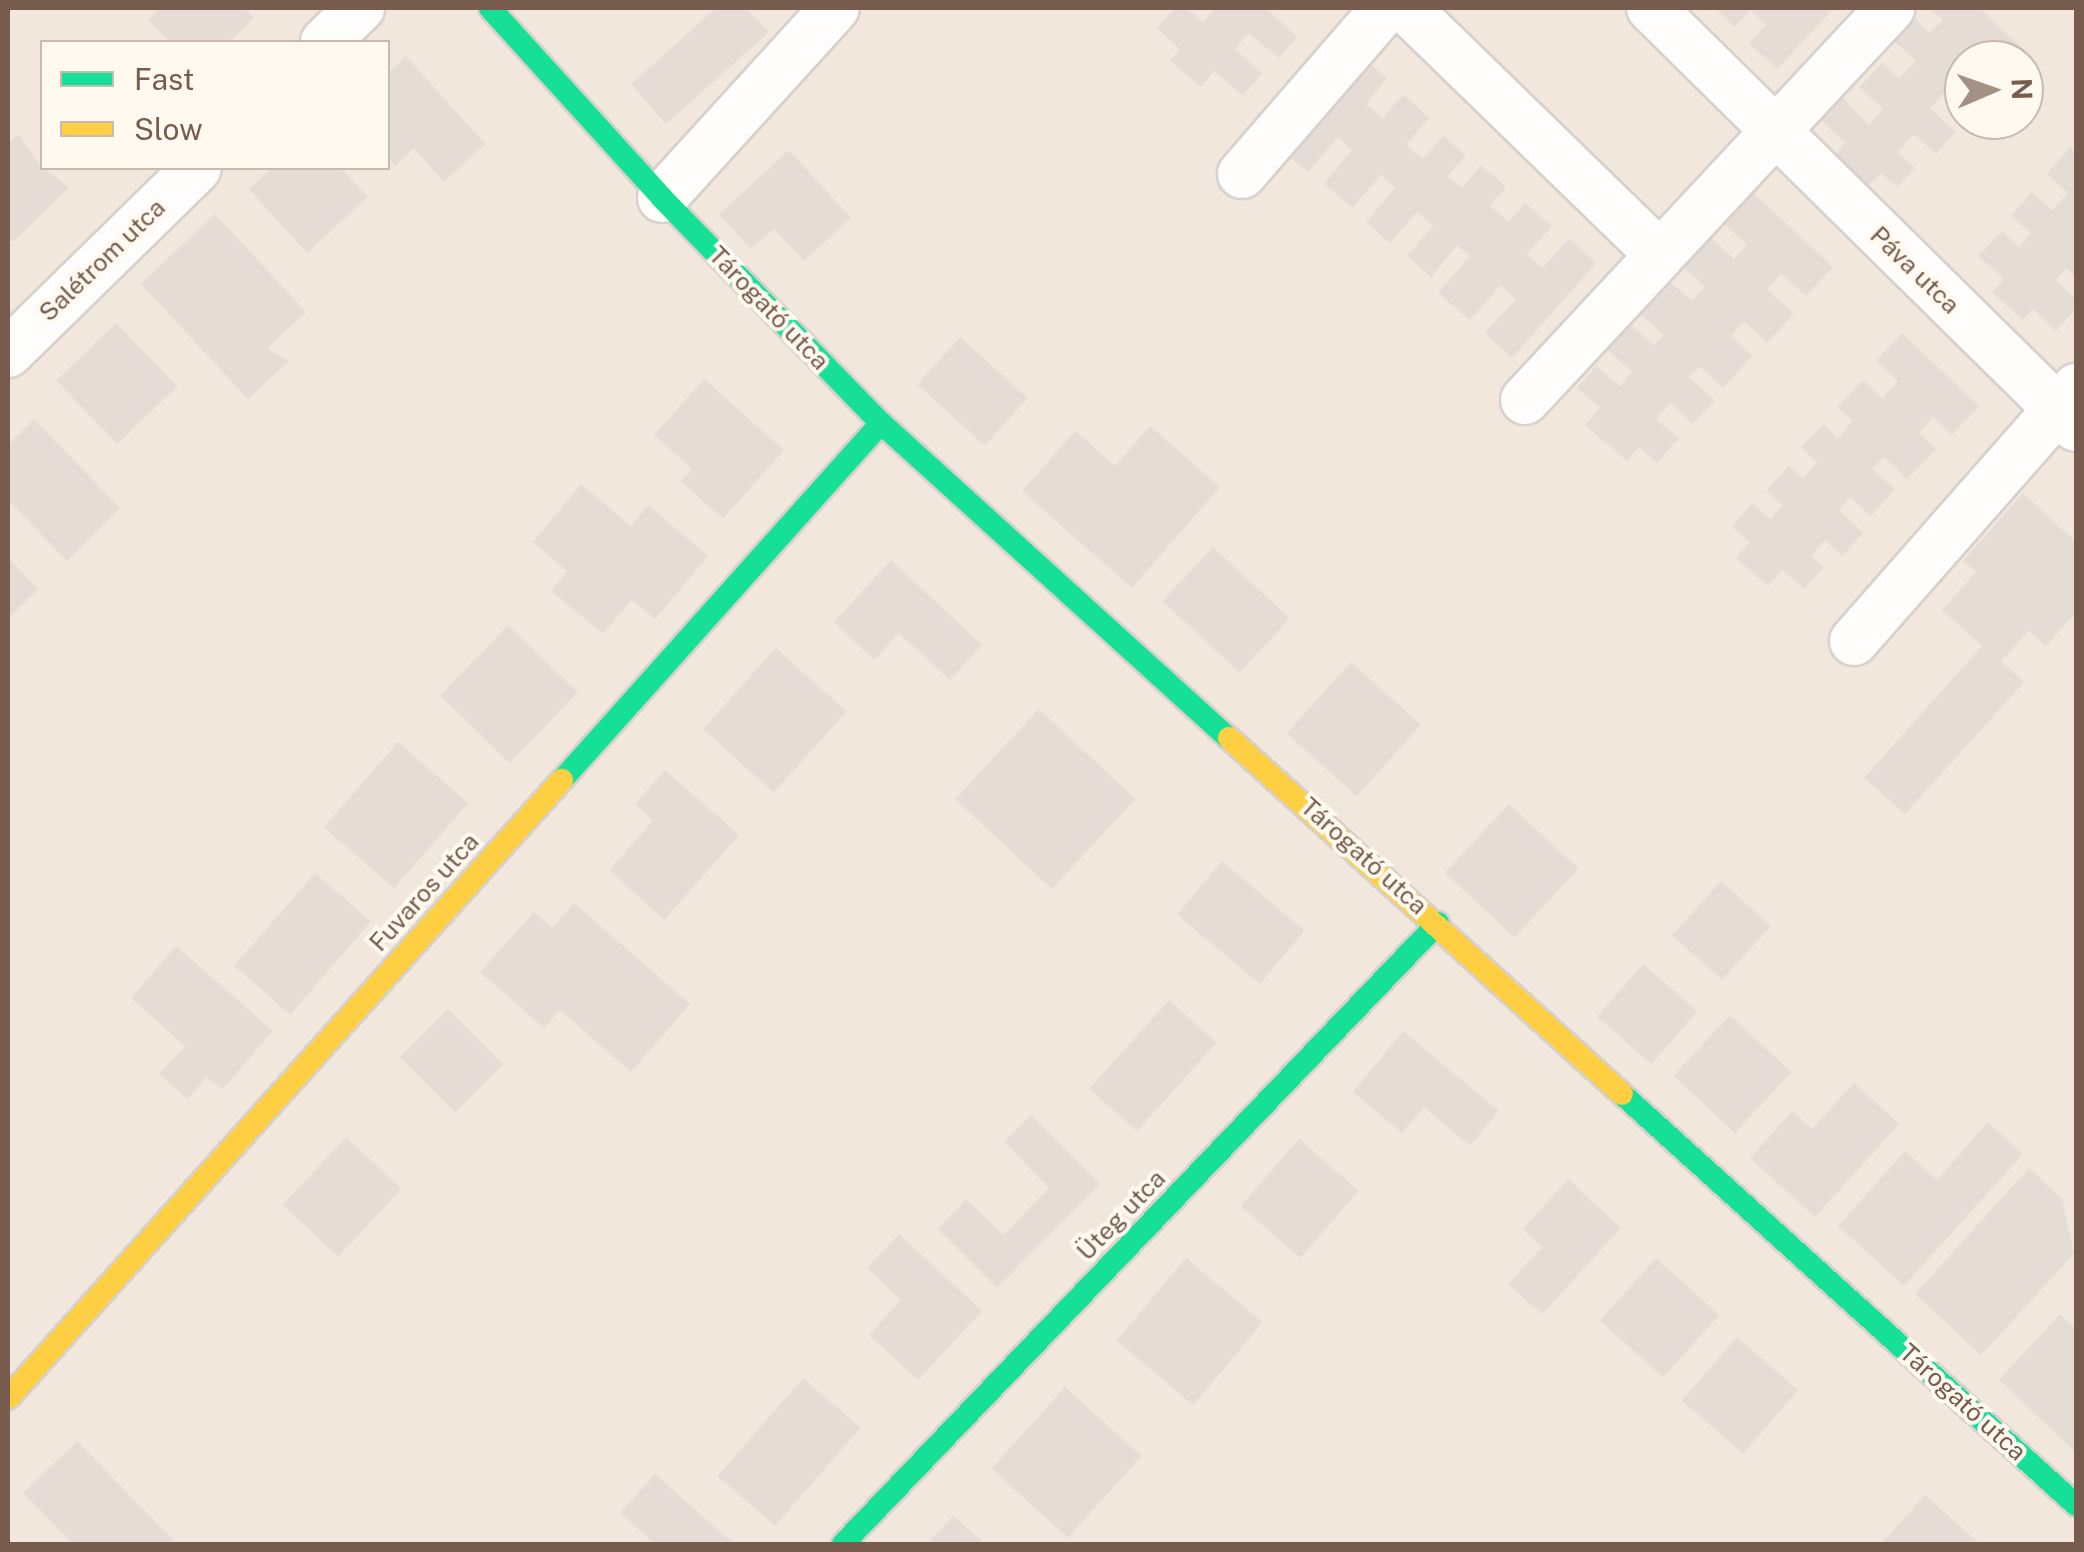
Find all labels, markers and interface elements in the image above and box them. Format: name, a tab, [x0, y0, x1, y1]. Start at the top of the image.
legend	[40, 40, 390, 170]
north arrow	[1944, 40, 2044, 140]
text: Fast	[134, 61, 194, 97]
text: N	[2006, 77, 2039, 101]
text: Slow	[134, 111, 203, 147]
street label: Salétrom utca	[33, 192, 171, 328]
street label: Páva utca	[1864, 220, 1966, 320]
street label: Tárogató utca	[703, 240, 835, 376]
street label: Tárogató utca	[1295, 791, 1433, 921]
street label: Fuvaros utca	[363, 827, 485, 957]
street label: Üteg utca	[1071, 1164, 1171, 1266]
street label: Tárogató utca	[1894, 1337, 2032, 1467]

